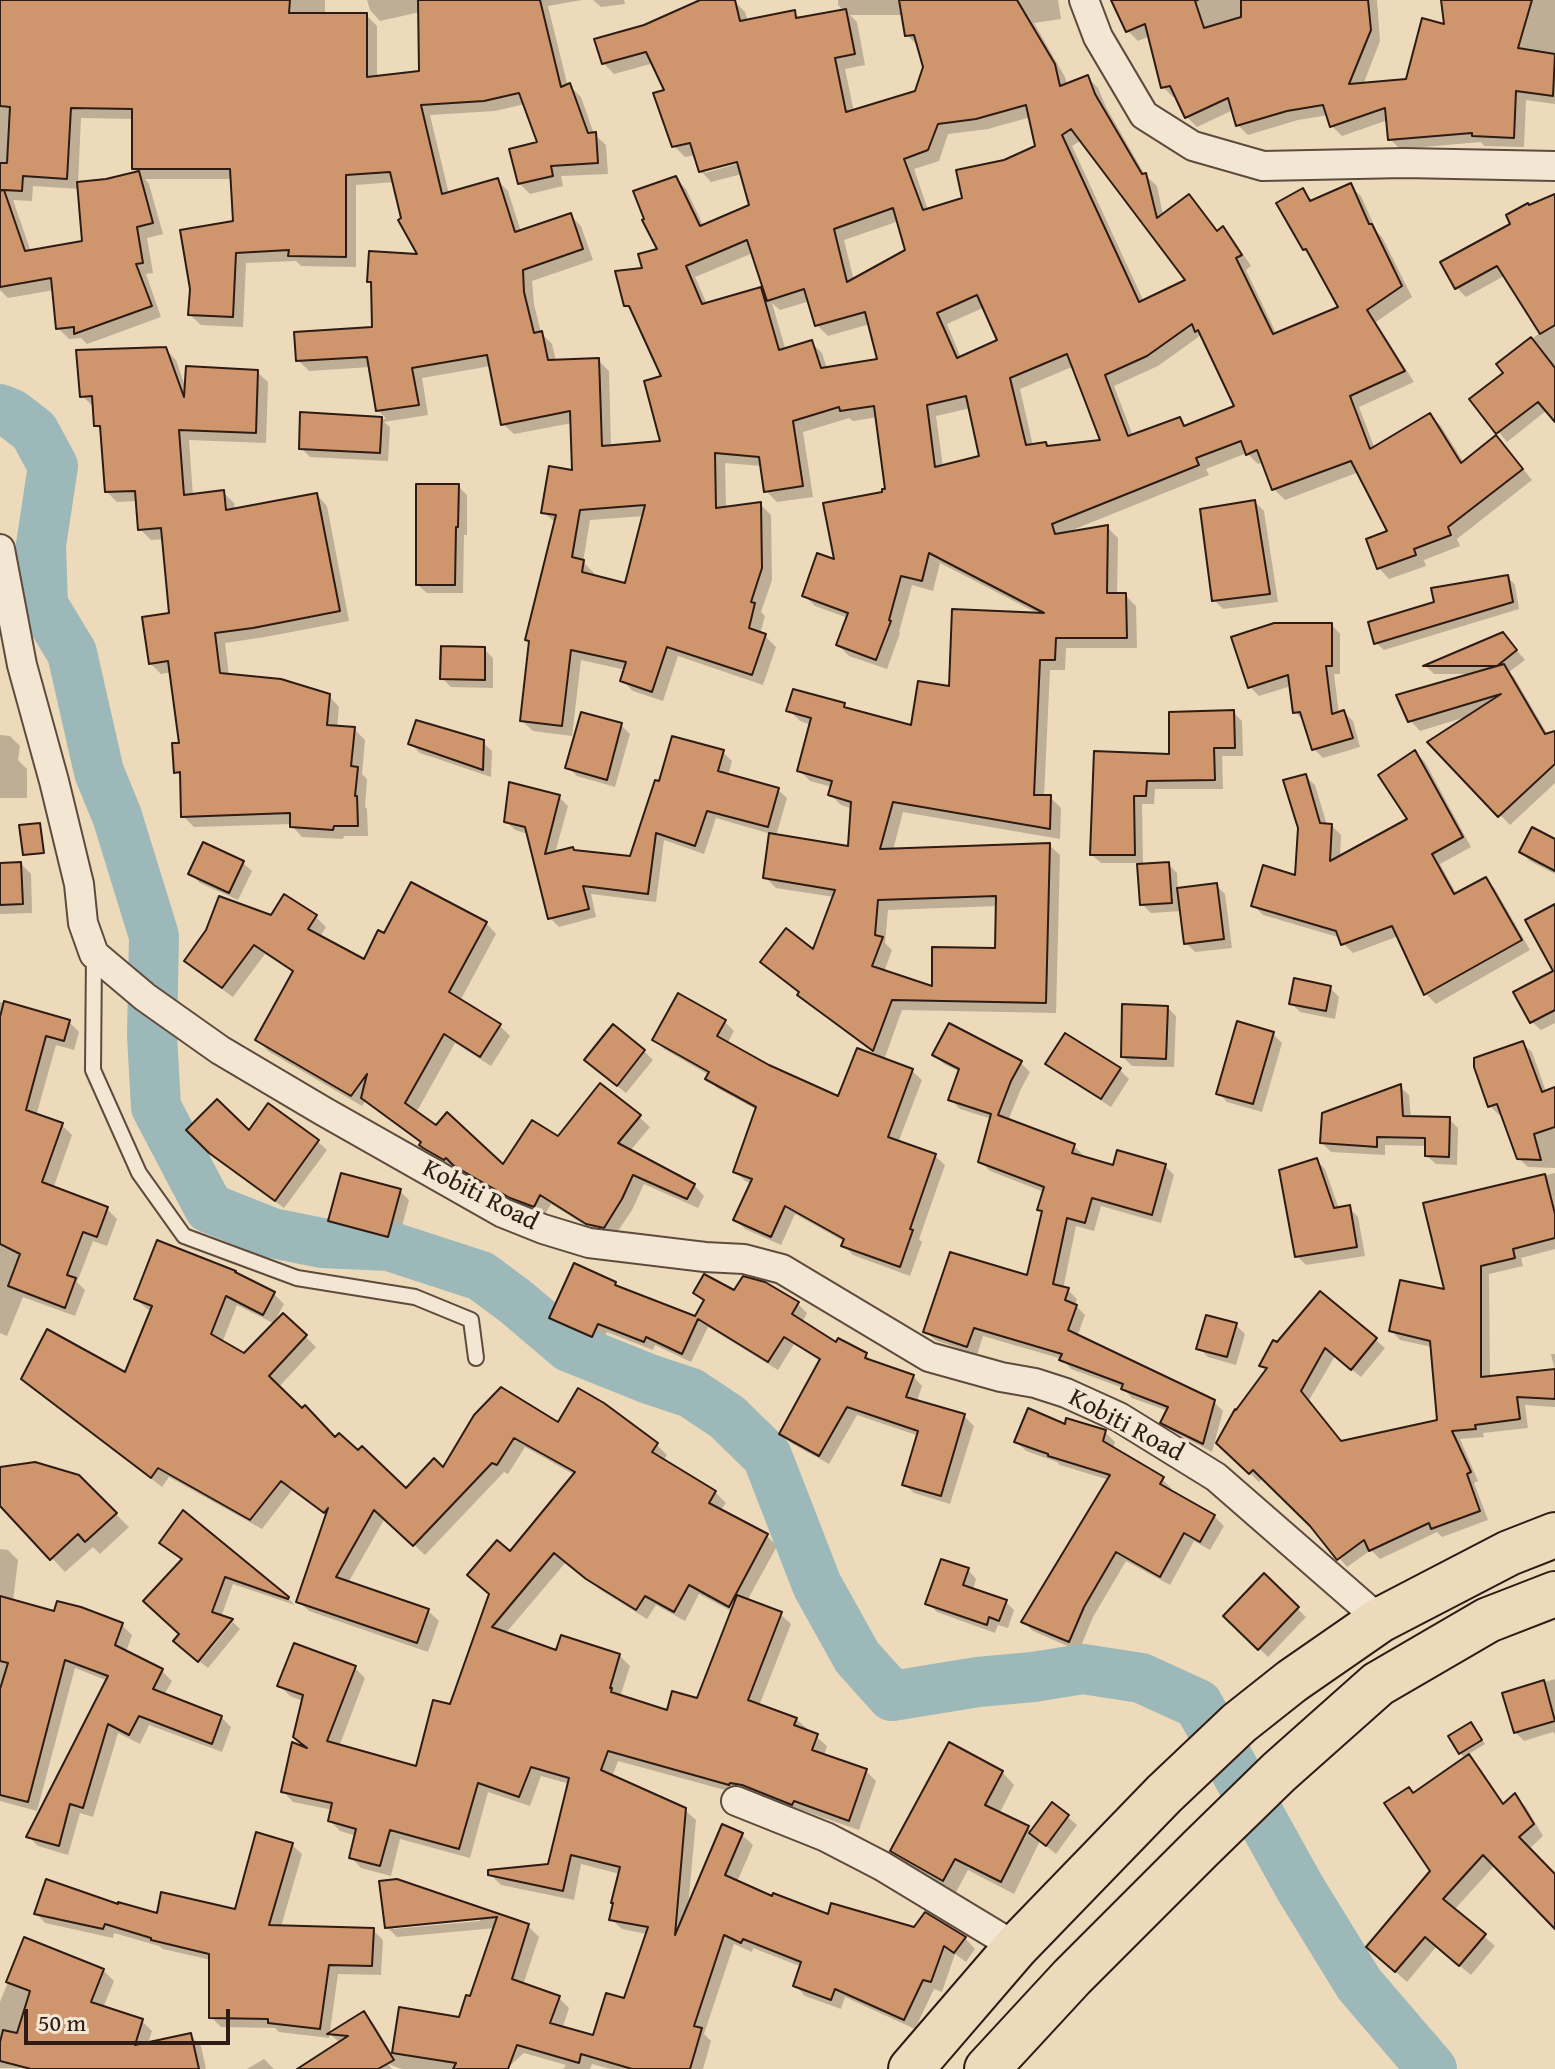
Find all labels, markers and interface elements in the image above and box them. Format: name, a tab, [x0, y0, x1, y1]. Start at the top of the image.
street label: Kobiti Road	[417, 1153, 543, 1239]
street label: Kobiti Road	[1063, 1383, 1189, 1469]
scale bar	[28, 1993, 234, 2043]
text: 50 m	[38, 2005, 86, 2040]

